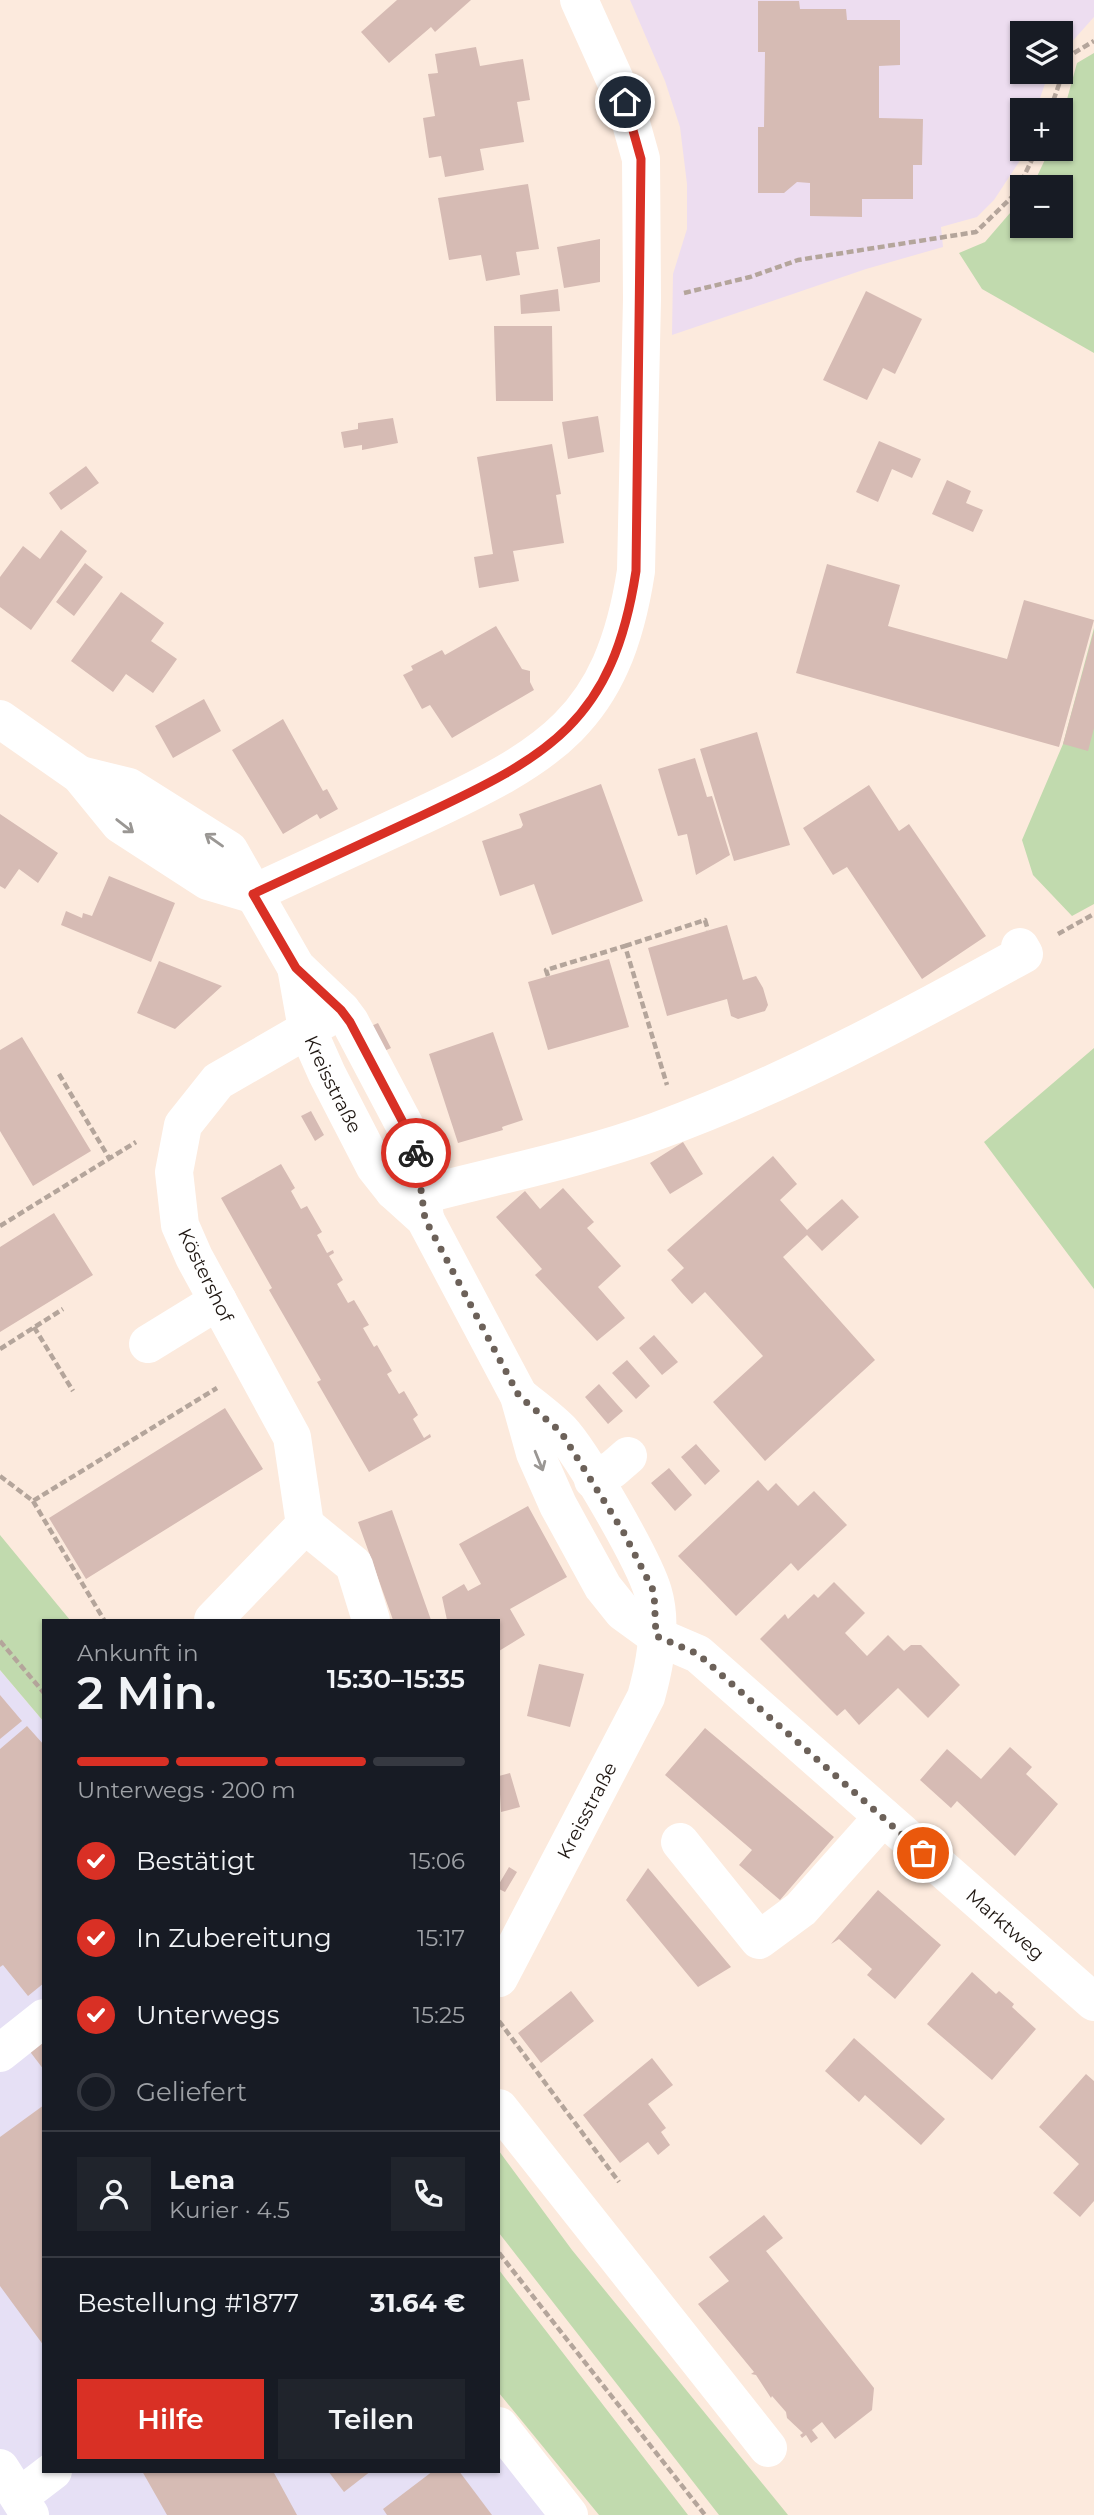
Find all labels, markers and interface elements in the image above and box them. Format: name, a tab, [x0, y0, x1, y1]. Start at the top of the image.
map controls	[1010, 21, 1073, 238]
button: layers	[1010, 21, 1073, 84]
pin	[595, 72, 655, 132]
icon: home	[606, 83, 644, 121]
button: +	[1010, 98, 1073, 161]
button: −	[1010, 175, 1073, 238]
one-way arrow	[115, 819, 133, 834]
one-way arrow	[205, 833, 224, 847]
street label: Kreisstraße	[299, 1032, 366, 1137]
courier	[381, 1118, 451, 1188]
icon: bike	[397, 1134, 435, 1172]
street label: Köstershof	[173, 1225, 239, 1327]
one-way arrow	[534, 1450, 547, 1471]
text: Ankunft in	[77, 1639, 198, 1667]
text: 15:30–15:35	[327, 1663, 465, 1695]
text: 2 Min.	[77, 1664, 216, 1721]
street label: Kreisstraße	[552, 1759, 622, 1863]
text: Unterwegs · 200 m	[77, 1776, 296, 1804]
pin	[893, 1823, 953, 1883]
icon: bag	[904, 1834, 942, 1872]
icon: check	[77, 1842, 115, 1880]
text: Bestätigt	[136, 1845, 255, 1877]
text: 15:06	[410, 1847, 465, 1875]
street label: Marktweg	[961, 1884, 1049, 1965]
icon: check	[77, 1919, 115, 1957]
text: In Zubereitung	[136, 1922, 332, 1954]
text: 15:17	[417, 1924, 465, 1952]
icon: check	[77, 1996, 115, 2034]
text: Unterwegs	[136, 1999, 279, 2031]
text: 15:25	[413, 2001, 465, 2029]
text: Geliefert	[136, 2076, 247, 2108]
button: person	[77, 2157, 151, 2231]
button: phone	[391, 2157, 465, 2231]
text: Lena	[169, 2164, 235, 2196]
text: Kurier · 4.5	[169, 2196, 290, 2224]
text: Bestellung #1877	[77, 2287, 299, 2319]
text: 31.64 €	[370, 2287, 465, 2319]
button: Hilfe	[77, 2379, 264, 2459]
button: Teilen	[278, 2379, 465, 2459]

